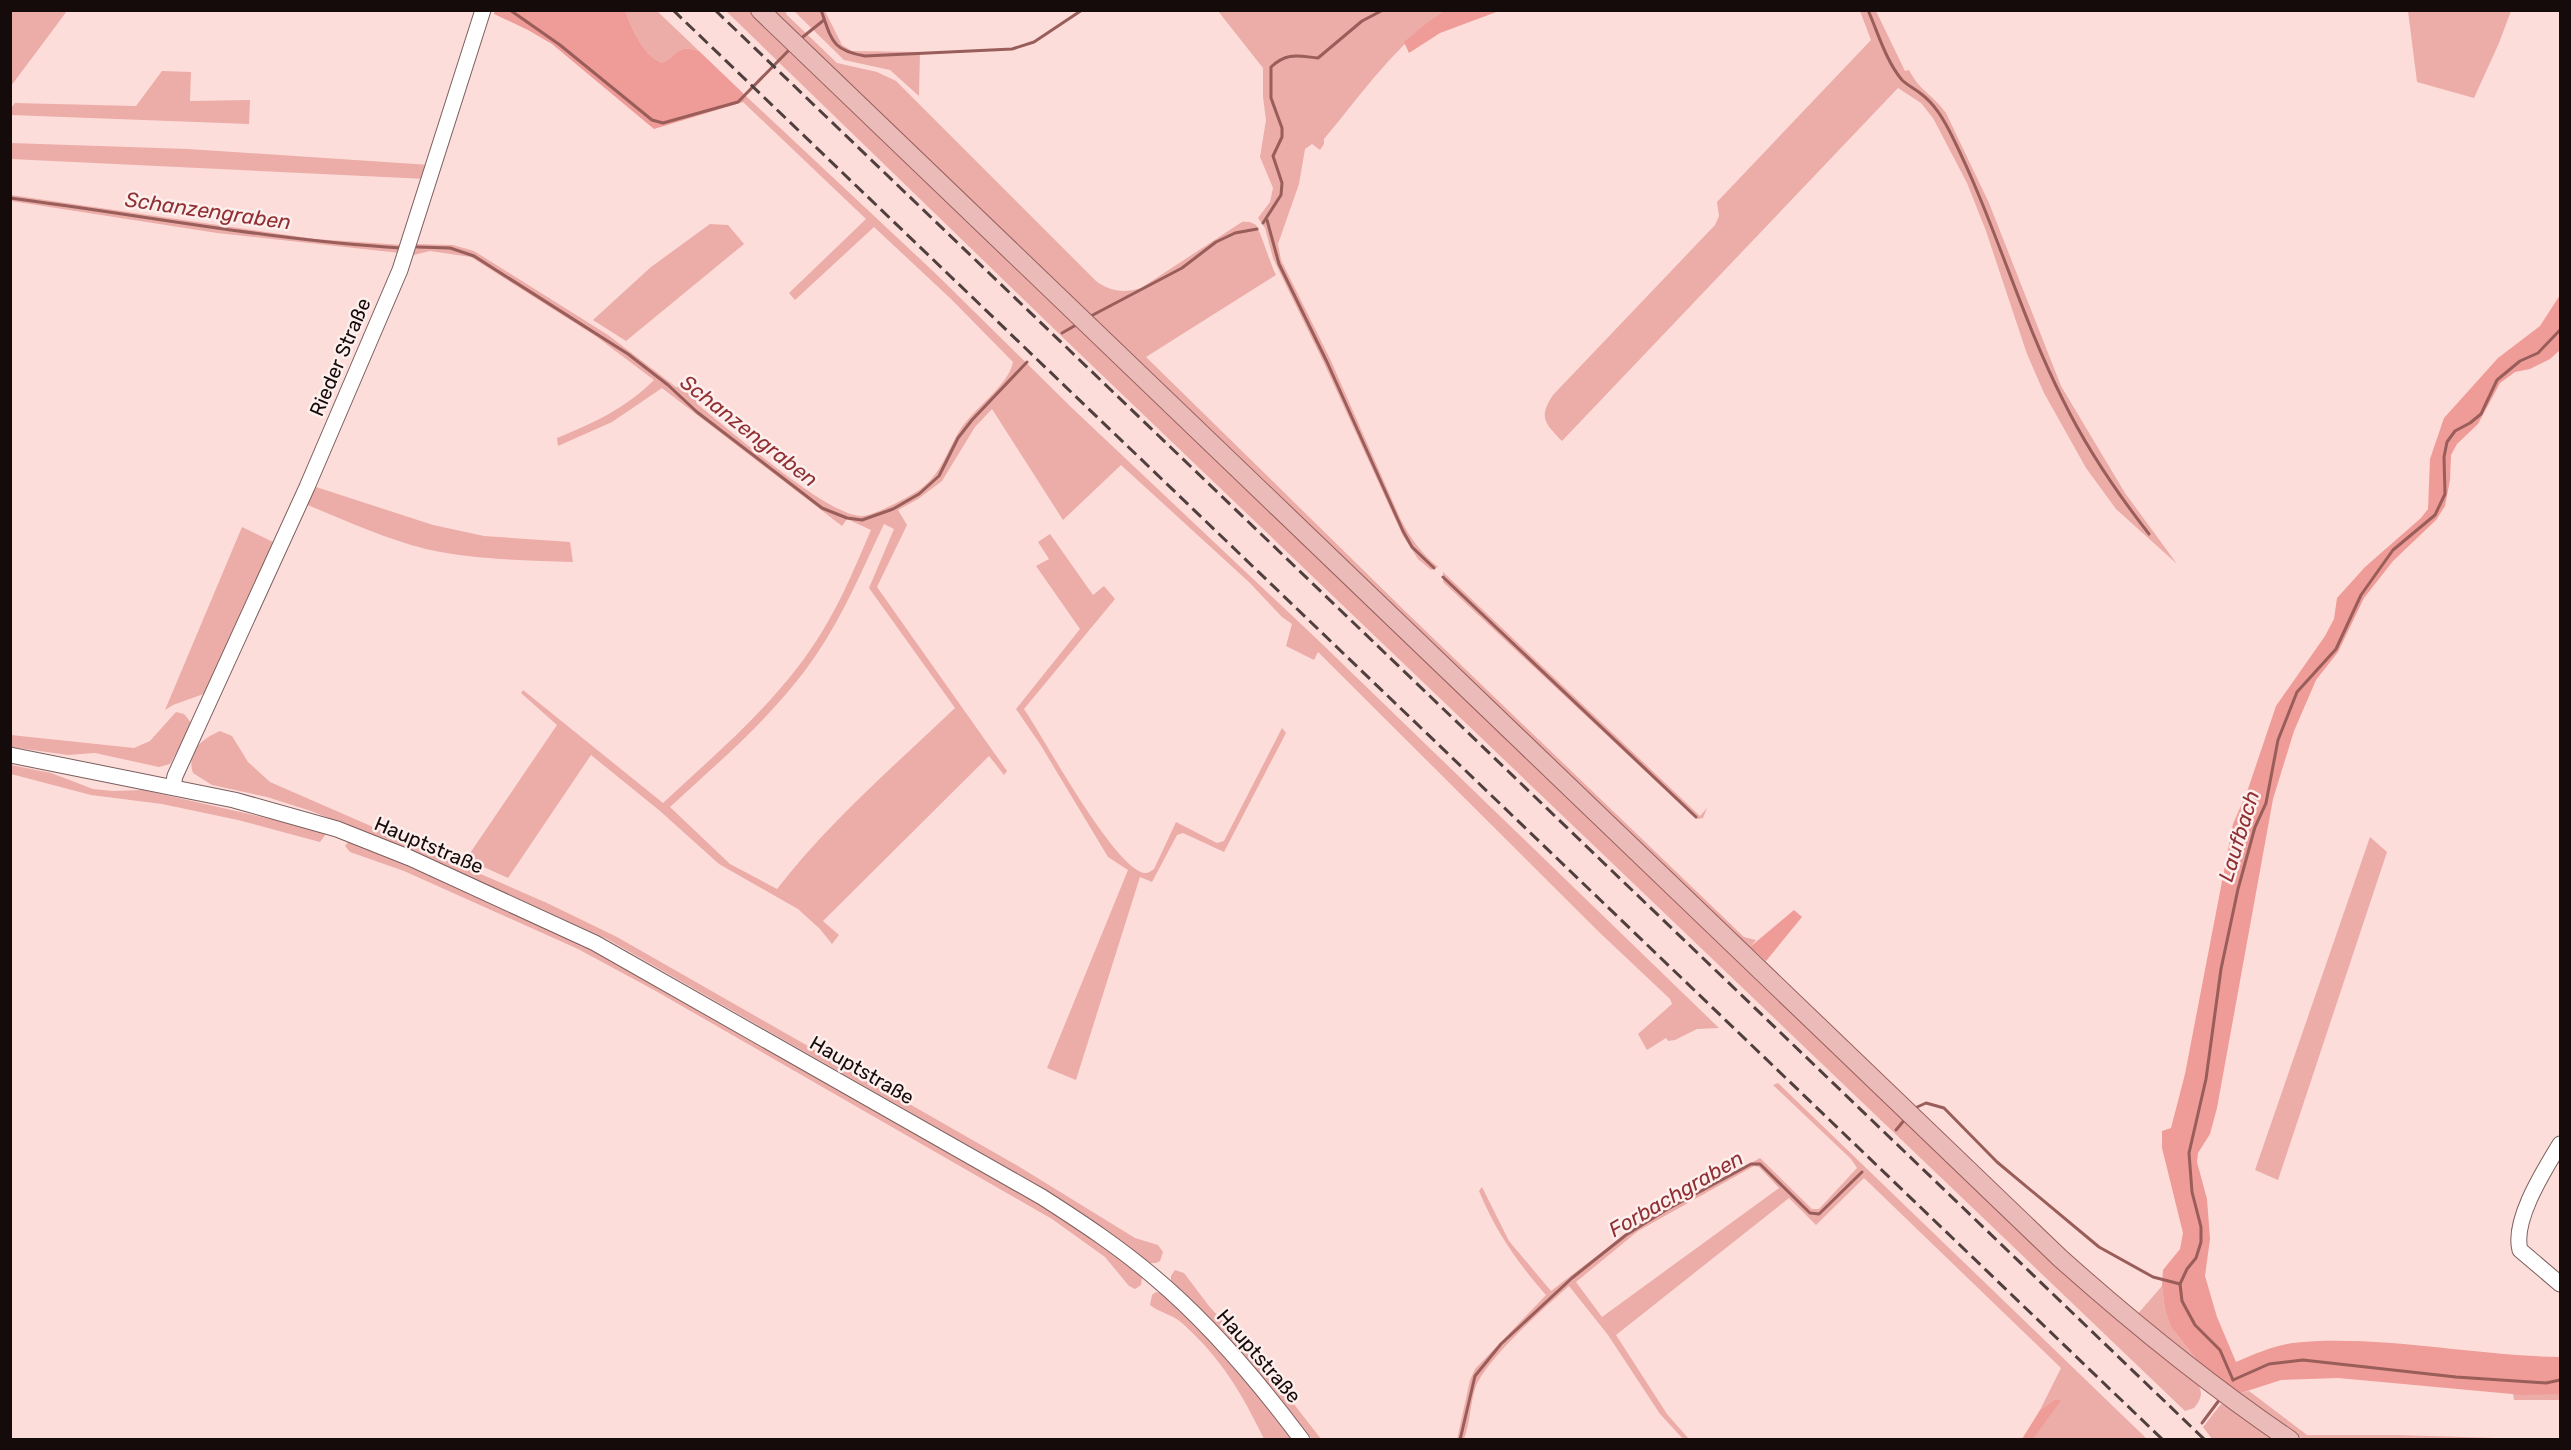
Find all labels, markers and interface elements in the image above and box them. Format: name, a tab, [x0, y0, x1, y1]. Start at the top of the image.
water label: Schanzengraben	[124, 186, 293, 235]
street label: Rieder Straße	[304, 294, 376, 420]
water label: Schanzengraben	[676, 369, 823, 492]
water label: Laufbach	[2213, 787, 2264, 884]
street label: Hauptstraße	[371, 811, 487, 879]
street label: Hauptstraße	[806, 1030, 918, 1110]
water label: Forbachgraben	[1604, 1145, 1747, 1242]
street label: Hauptstraße	[1212, 1304, 1306, 1408]

